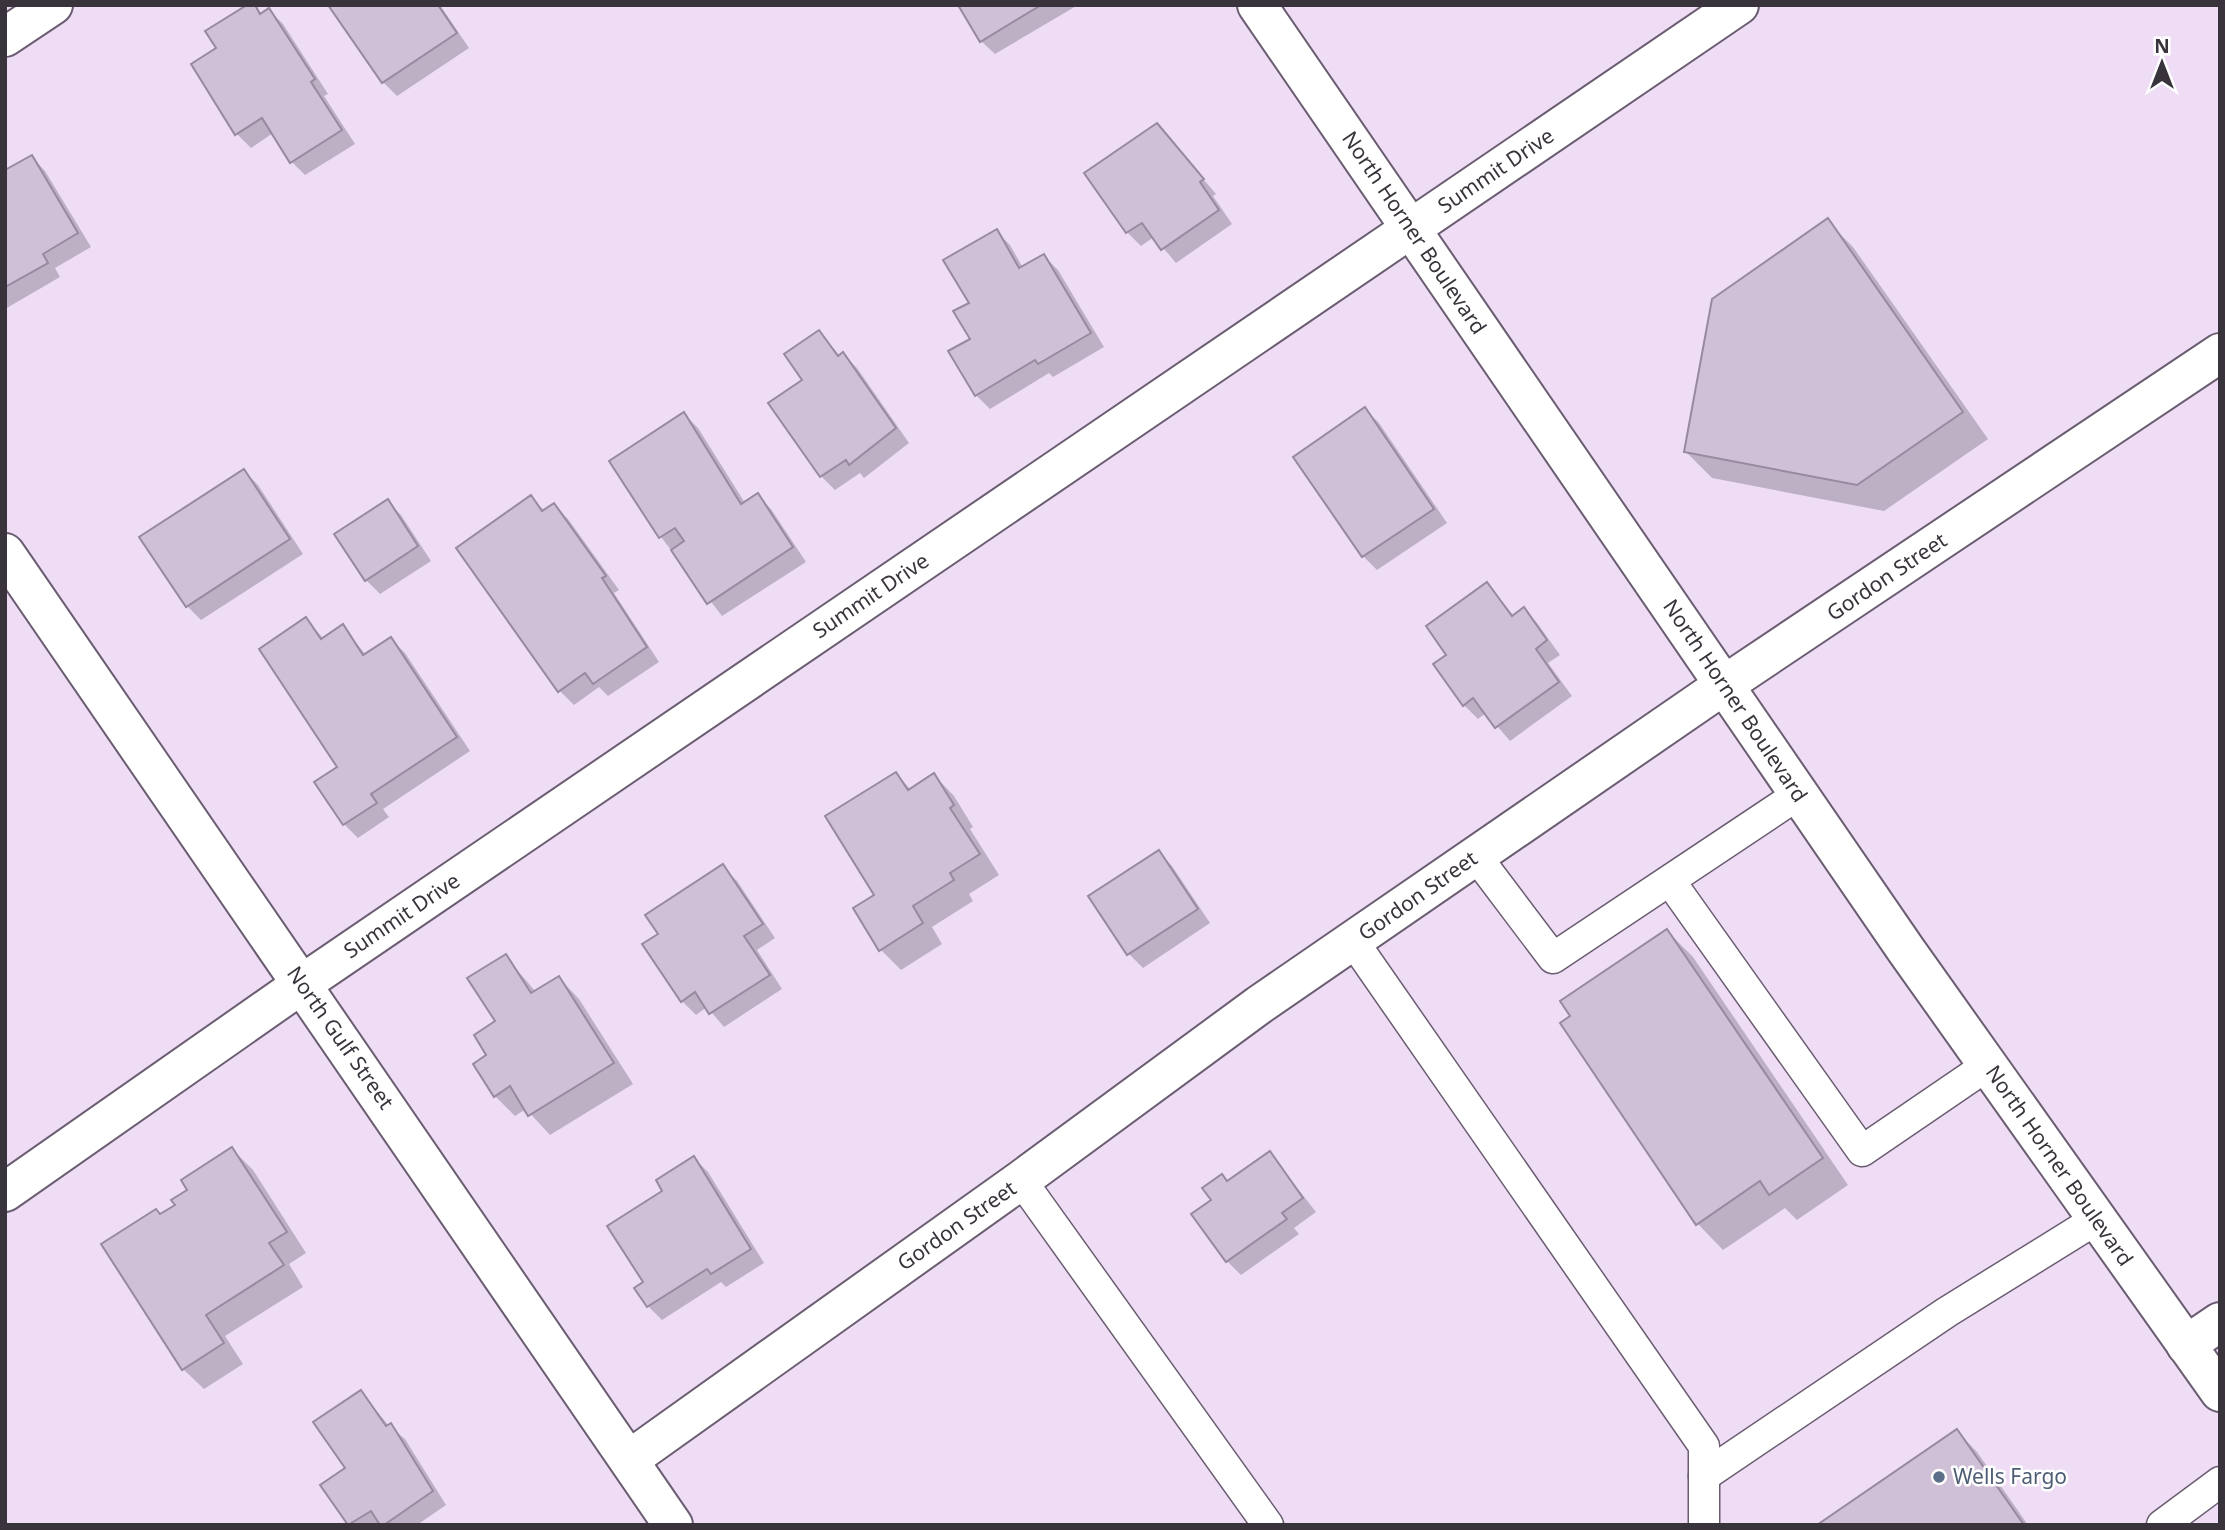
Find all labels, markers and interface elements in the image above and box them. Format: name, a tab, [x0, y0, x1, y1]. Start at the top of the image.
north arrow	[2127, 28, 2197, 98]
text: N	[2154, 33, 2170, 59]
street label: Summit Drive	[1432, 121, 1559, 219]
street label: North Horner Boulevard	[1336, 126, 1493, 339]
street label: Gordon Street	[1821, 525, 1952, 627]
street label: Summit Drive	[807, 546, 934, 644]
street label: North Horner Boulevard	[1657, 594, 1814, 807]
street label: Gordon Street	[1352, 844, 1483, 946]
street label: Summit Drive	[338, 866, 465, 964]
street label: North Gulf Street	[281, 960, 401, 1115]
street label: North Horner Boulevard	[1980, 1059, 2140, 1271]
street label: Gordon Street	[891, 1174, 1022, 1276]
place label: Wells Fargo	[1953, 1462, 2067, 1490]
marker: Wells Fargo	[1931, 1469, 1947, 1485]

